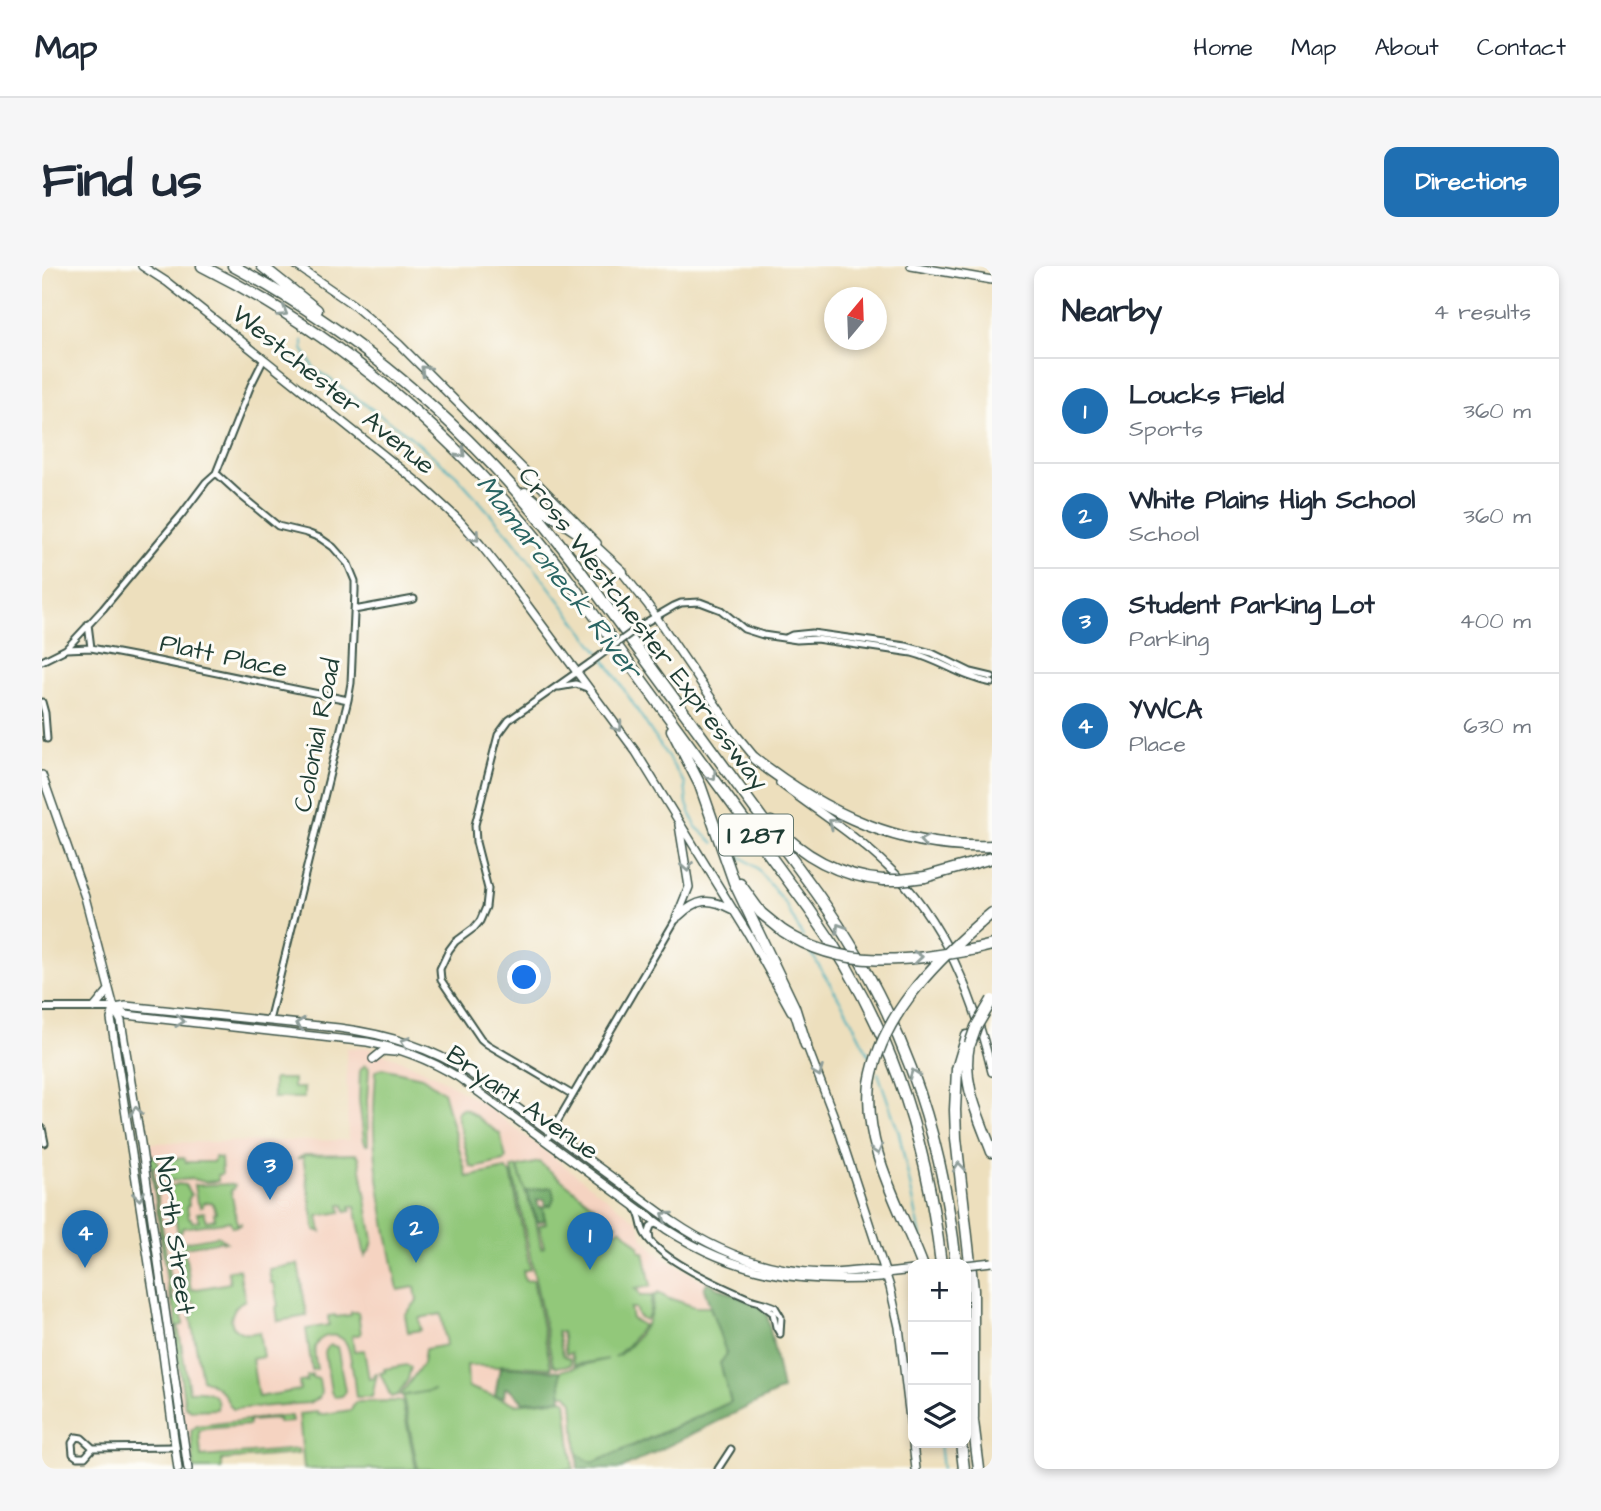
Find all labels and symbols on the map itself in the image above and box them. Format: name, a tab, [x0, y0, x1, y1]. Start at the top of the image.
north arrow	[824, 287, 887, 350]
street label: Westchester Avenue	[224, 296, 443, 483]
one-way arrow	[275, 303, 288, 316]
one-way arrow	[421, 365, 434, 378]
one-way arrow	[452, 445, 465, 458]
street label: Cross Westchester Expressway	[508, 459, 777, 799]
water label: Mamaroneck River	[467, 467, 652, 689]
one-way arrow	[466, 529, 479, 542]
street label: Platt Place	[157, 625, 291, 687]
street label: Colonial Road	[284, 655, 350, 815]
one-way arrow	[610, 719, 622, 732]
one-way arrow	[704, 768, 716, 780]
road number: I 287	[719, 814, 793, 856]
one-way arrow	[828, 818, 841, 831]
one-way arrow	[918, 834, 930, 849]
one-way arrow	[679, 862, 694, 873]
one-way arrow	[836, 923, 849, 936]
one-way arrow	[913, 950, 924, 965]
your location	[507, 960, 541, 994]
one-way arrow	[174, 1014, 186, 1029]
one-way arrow	[294, 1017, 305, 1032]
one-way arrow	[400, 1036, 412, 1050]
street label: Bryant Avenue	[438, 1037, 606, 1170]
one-way arrow	[809, 1065, 823, 1077]
one-way arrow	[908, 1068, 922, 1080]
one-way arrow	[129, 1105, 144, 1116]
pin: 3	[247, 1142, 293, 1200]
one-way arrow	[869, 1144, 883, 1156]
street label: North Street	[146, 1154, 204, 1317]
one-way arrow	[952, 1161, 967, 1173]
one-way arrow	[131, 1190, 146, 1202]
pin: 2	[393, 1205, 439, 1263]
pin: 4	[62, 1210, 108, 1268]
pin: 1	[567, 1212, 613, 1270]
one-way arrow	[661, 1212, 674, 1225]

